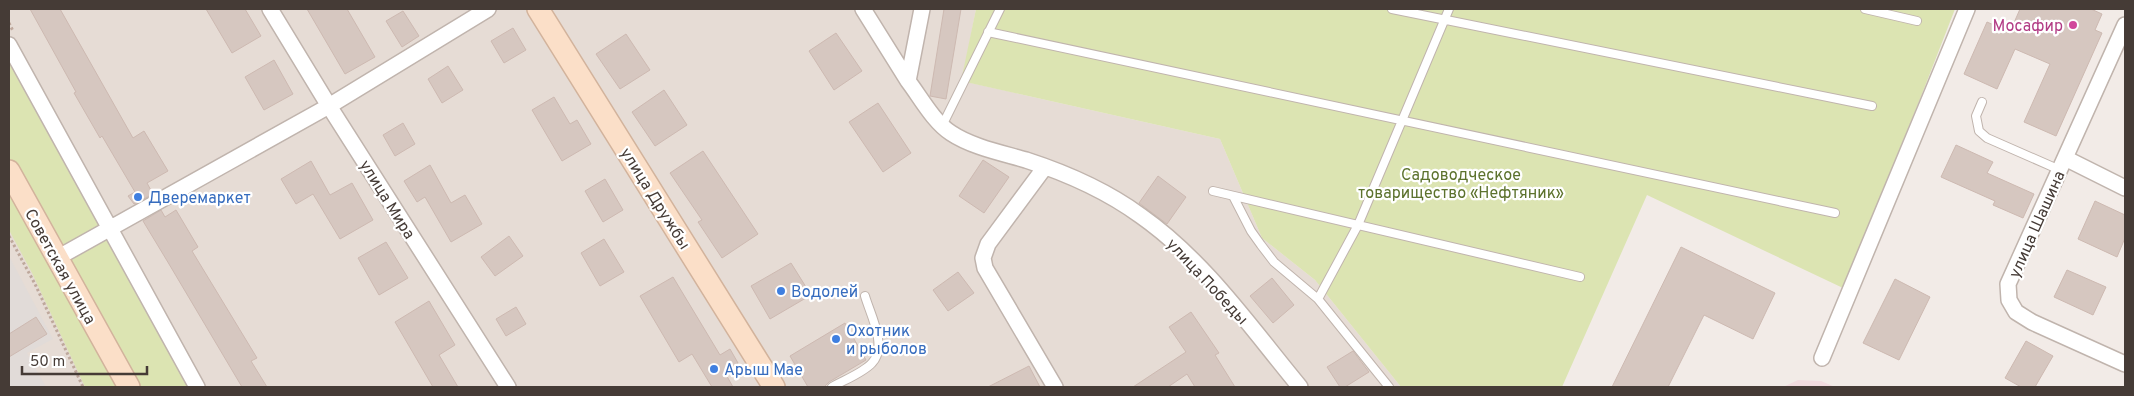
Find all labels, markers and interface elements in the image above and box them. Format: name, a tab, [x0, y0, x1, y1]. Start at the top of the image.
place label: Мосафир	[1993, 17, 2063, 37]
marker: Мосафир	[2067, 19, 2079, 31]
street label: улица Дружбы	[615, 144, 694, 254]
street label: улица Мира	[354, 157, 419, 243]
park label: Садоводческое товарищество «Нефтяник»	[1358, 166, 1564, 204]
street label: улица Шашина	[2005, 168, 2070, 281]
place label: Дверемаркет	[148, 189, 251, 209]
marker: Дверемаркет	[132, 191, 144, 203]
street label: Советская улица	[19, 206, 99, 328]
street label: улица Победы	[1161, 235, 1252, 330]
place label: Водолей	[791, 283, 858, 303]
marker: Водолей	[775, 285, 787, 297]
place label: Охотник и рыболов	[846, 322, 927, 360]
marker: Охотник и рыболов	[830, 333, 842, 345]
scale bar	[22, 344, 148, 376]
text: 50 m	[30, 353, 65, 372]
place label: Арыш Мае	[724, 361, 803, 381]
marker: Арыш Мае	[708, 363, 720, 375]

